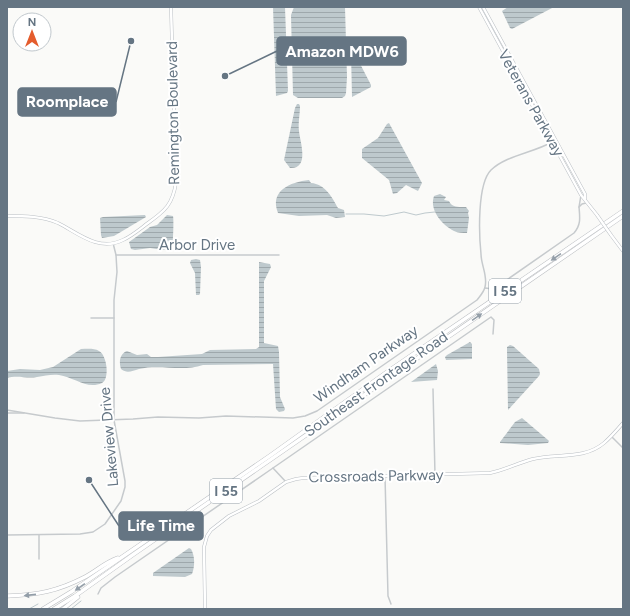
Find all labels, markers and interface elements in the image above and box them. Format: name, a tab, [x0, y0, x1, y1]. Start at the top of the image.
north arrow	[12, 12, 52, 52]
text: N	[28, 16, 36, 29]
callout: Amazon MDW6	[277, 37, 406, 65]
street label: Remington Boulevard	[163, 41, 183, 185]
text: Amazon MDW6	[285, 42, 399, 61]
street label: Veterans Parkway	[494, 47, 568, 160]
callout: Roomplace	[18, 88, 116, 116]
text: Roomplace	[26, 92, 108, 111]
street label: Arbor Drive	[159, 236, 235, 254]
one-way arrow	[550, 253, 562, 260]
road number: I 55	[489, 279, 521, 303]
one-way arrow	[472, 313, 483, 321]
street label: Windham Parkway	[310, 321, 422, 407]
street label: Southeast Frontage Road	[301, 328, 451, 440]
street label: Lakeview Drive	[96, 386, 122, 488]
street label: Crossroads Parkway	[308, 466, 444, 486]
road number: I 55	[210, 479, 242, 503]
callout: Life Time	[119, 512, 203, 540]
text: Life Time	[127, 516, 195, 535]
one-way arrow	[74, 583, 85, 591]
one-way arrow	[24, 592, 36, 598]

